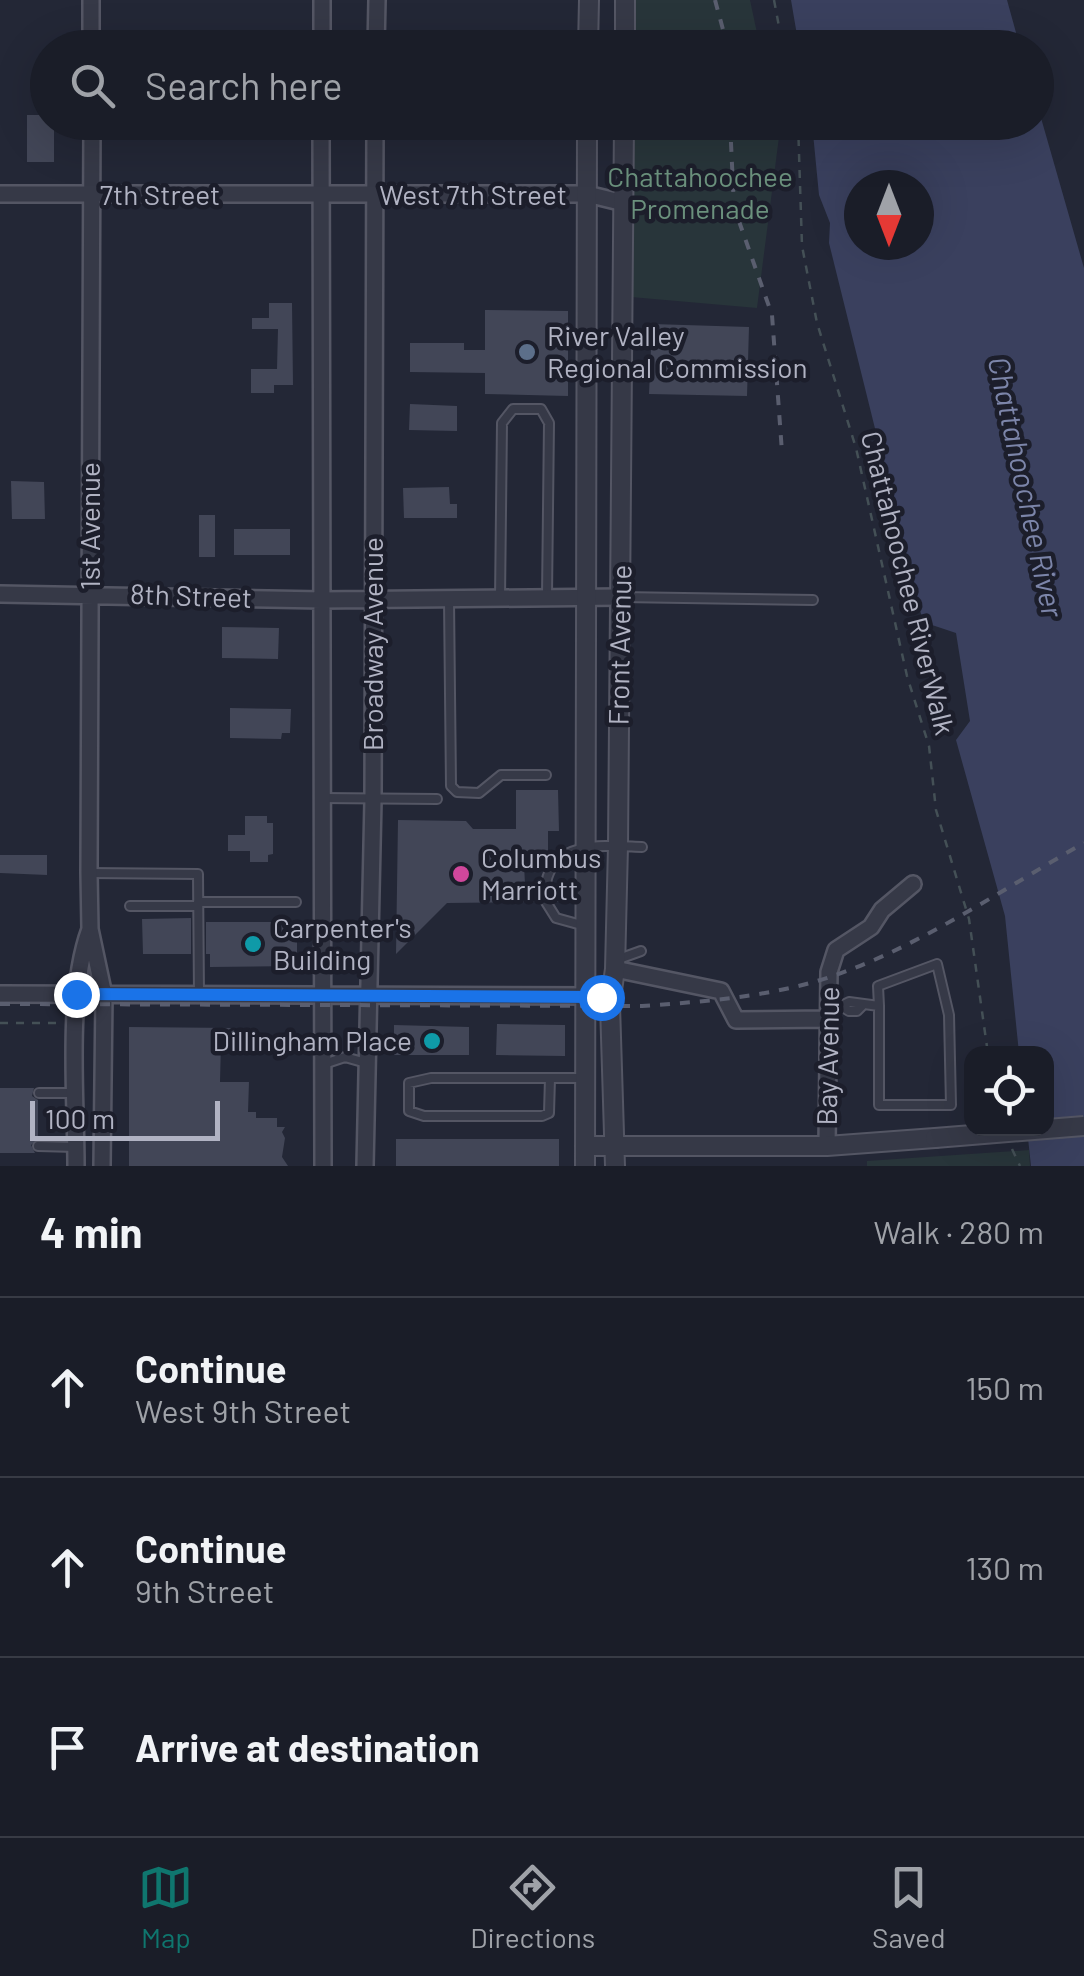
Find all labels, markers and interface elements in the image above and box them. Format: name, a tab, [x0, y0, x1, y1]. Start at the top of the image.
search box	[30, 30, 1054, 140]
icon: search	[65, 58, 120, 113]
text: Search here	[145, 62, 343, 108]
park label: Chattahoochee Promenade	[607, 159, 793, 225]
north arrow	[844, 170, 934, 260]
street label: 7th Street	[100, 177, 220, 211]
street label: West 7th Street	[379, 177, 567, 211]
place label: River Valley Regional Commission	[547, 318, 808, 384]
marker: River Valley Regional Commission	[516, 341, 538, 363]
water label: Chattahoochee River	[982, 353, 1072, 622]
street label: Chattahoochee RiverWalk	[855, 427, 963, 738]
street label: 1st Avenue	[72, 462, 106, 590]
street label: Broadway Avenue	[355, 537, 389, 751]
street label: Front Avenue	[601, 564, 637, 726]
street label: 8th Street	[130, 576, 253, 614]
place label: Columbus Marriott	[481, 840, 602, 906]
marker: Columbus Marriott	[450, 863, 472, 885]
place label: Carpenter's Building	[273, 910, 412, 976]
marker: Carpenter's Building	[242, 933, 264, 955]
route end	[54, 972, 100, 1018]
route start	[579, 975, 625, 1021]
street label: Bay Avenue	[809, 986, 845, 1126]
place label: Dillingham Place	[213, 1023, 412, 1057]
marker: Dillingham Place	[421, 1030, 443, 1052]
map controls	[964, 1046, 1054, 1136]
button: locate	[964, 1046, 1054, 1136]
scale bar	[30, 1096, 220, 1140]
text: 100 m	[45, 1101, 115, 1135]
text: 4 min	[40, 1206, 143, 1256]
text: Walk · 280 m	[873, 1212, 1044, 1250]
text: Continue	[135, 1345, 286, 1391]
icon: ahead	[40, 1360, 95, 1415]
text: 150 m	[965, 1368, 1044, 1406]
text: West 9th Street	[135, 1391, 351, 1429]
text: Continue	[135, 1525, 286, 1571]
icon: ahead	[40, 1540, 95, 1595]
text: 130 m	[965, 1548, 1044, 1586]
text: 9th Street	[135, 1571, 274, 1609]
icon: arrive	[40, 1720, 95, 1775]
text: Arrive at destination	[135, 1724, 480, 1770]
tab: Map	[138, 1860, 193, 1954]
tab: Directions	[470, 1860, 595, 1954]
tab: Saved	[872, 1860, 946, 1954]

